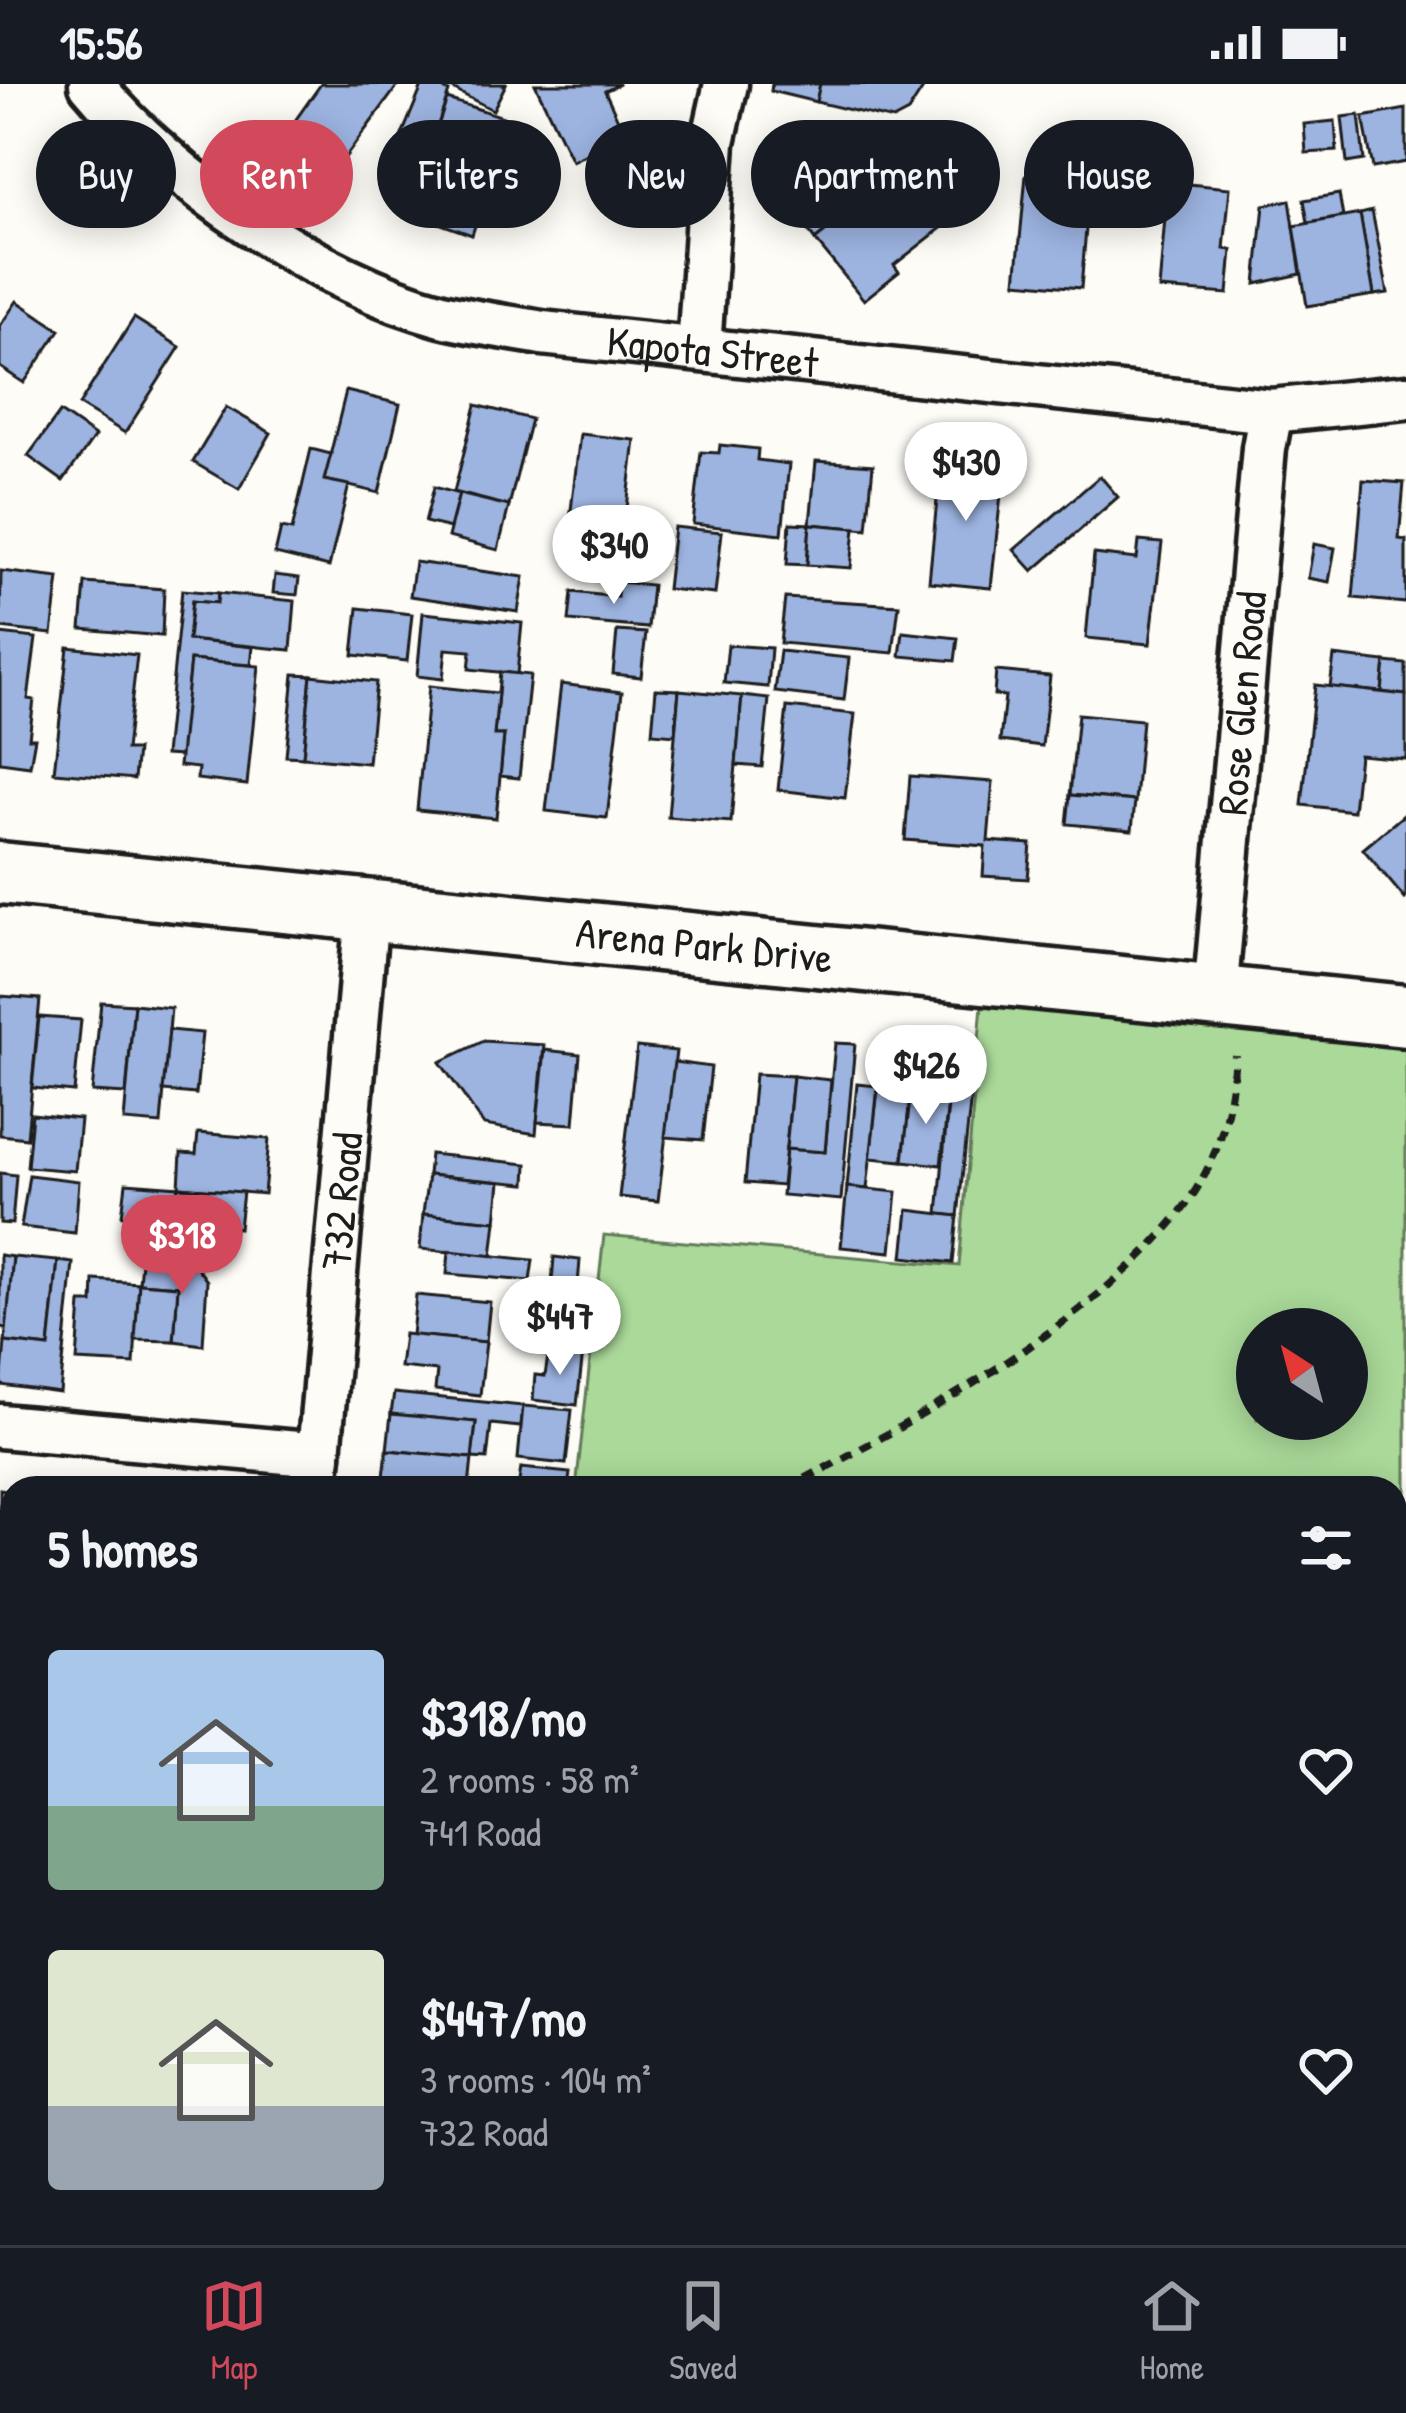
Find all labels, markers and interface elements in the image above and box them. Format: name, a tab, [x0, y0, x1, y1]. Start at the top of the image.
text: 15:56	[60, 12, 143, 73]
chip: Buy	[36, 120, 176, 228]
chip: Rent	[200, 120, 353, 228]
chip: Filters	[377, 120, 561, 228]
chip: New	[585, 120, 727, 228]
chip: Apartment	[751, 120, 1000, 228]
chip: House	[1024, 120, 1194, 228]
street label: Kapota Street	[604, 311, 822, 390]
pin: $430	[895, 422, 1037, 524]
text: $430	[931, 434, 1001, 487]
pin: $340	[543, 505, 685, 607]
text: $340	[579, 517, 649, 570]
street label: Rose Glen Road	[1202, 589, 1279, 817]
street label: Arena Park Drive	[573, 903, 835, 986]
pin: $426	[855, 1025, 997, 1127]
text: $426	[892, 1037, 960, 1090]
street label: 732 Road	[306, 1130, 375, 1272]
pin: $318	[111, 1195, 253, 1297]
text: $318	[148, 1207, 216, 1260]
pin: $447	[489, 1276, 631, 1378]
text: $447	[526, 1288, 594, 1341]
north arrow	[1236, 1308, 1368, 1440]
map controls	[1236, 1308, 1368, 1440]
text: 5 homes	[48, 1514, 198, 1583]
icon: filters	[1293, 1515, 1359, 1581]
text: $318/mo	[420, 1683, 586, 1752]
icon: home	[144, 1698, 288, 1842]
icon: heart	[1293, 1737, 1359, 1803]
text: 2 rooms · 58 m²	[420, 1752, 639, 1805]
text: 741 Road	[420, 1805, 541, 1858]
text: $447/mo	[420, 1983, 586, 2052]
icon: home	[144, 1998, 288, 2142]
icon: heart	[1293, 2037, 1359, 2103]
text: 3 rooms · 104 m²	[420, 2052, 651, 2105]
text: 732 Road	[420, 2105, 548, 2158]
tab: Map	[201, 2273, 267, 2389]
tab: Saved	[669, 2273, 737, 2389]
tab: Home	[1139, 2273, 1205, 2389]

